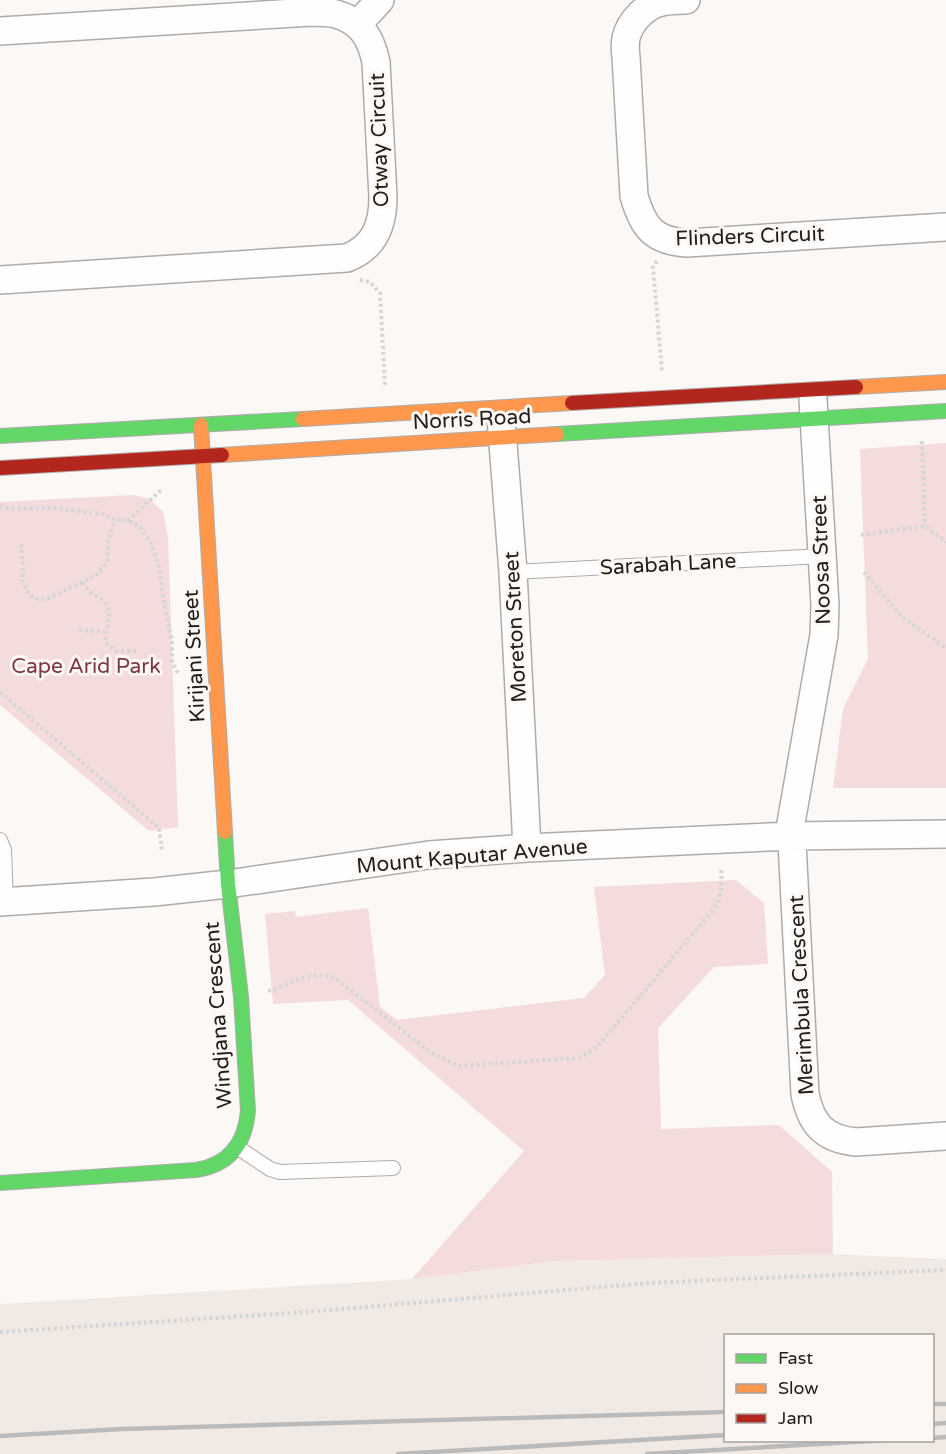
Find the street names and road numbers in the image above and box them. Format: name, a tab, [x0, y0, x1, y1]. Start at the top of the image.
street label: Otway Circuit	[365, 72, 394, 208]
street label: Flinders Circuit	[675, 221, 825, 252]
street label: Norris Road	[412, 404, 532, 435]
street label: Noosa Street	[807, 495, 836, 625]
street label: Sarabah Lane	[599, 548, 737, 581]
street label: Moreton Street	[499, 551, 532, 703]
street label: Kirijani Street	[179, 589, 210, 723]
street label: Mount Kaputar Avenue	[355, 834, 589, 879]
street label: Merimbula Crescent	[784, 894, 819, 1096]
street label: Windjana Crescent	[200, 921, 237, 1109]

